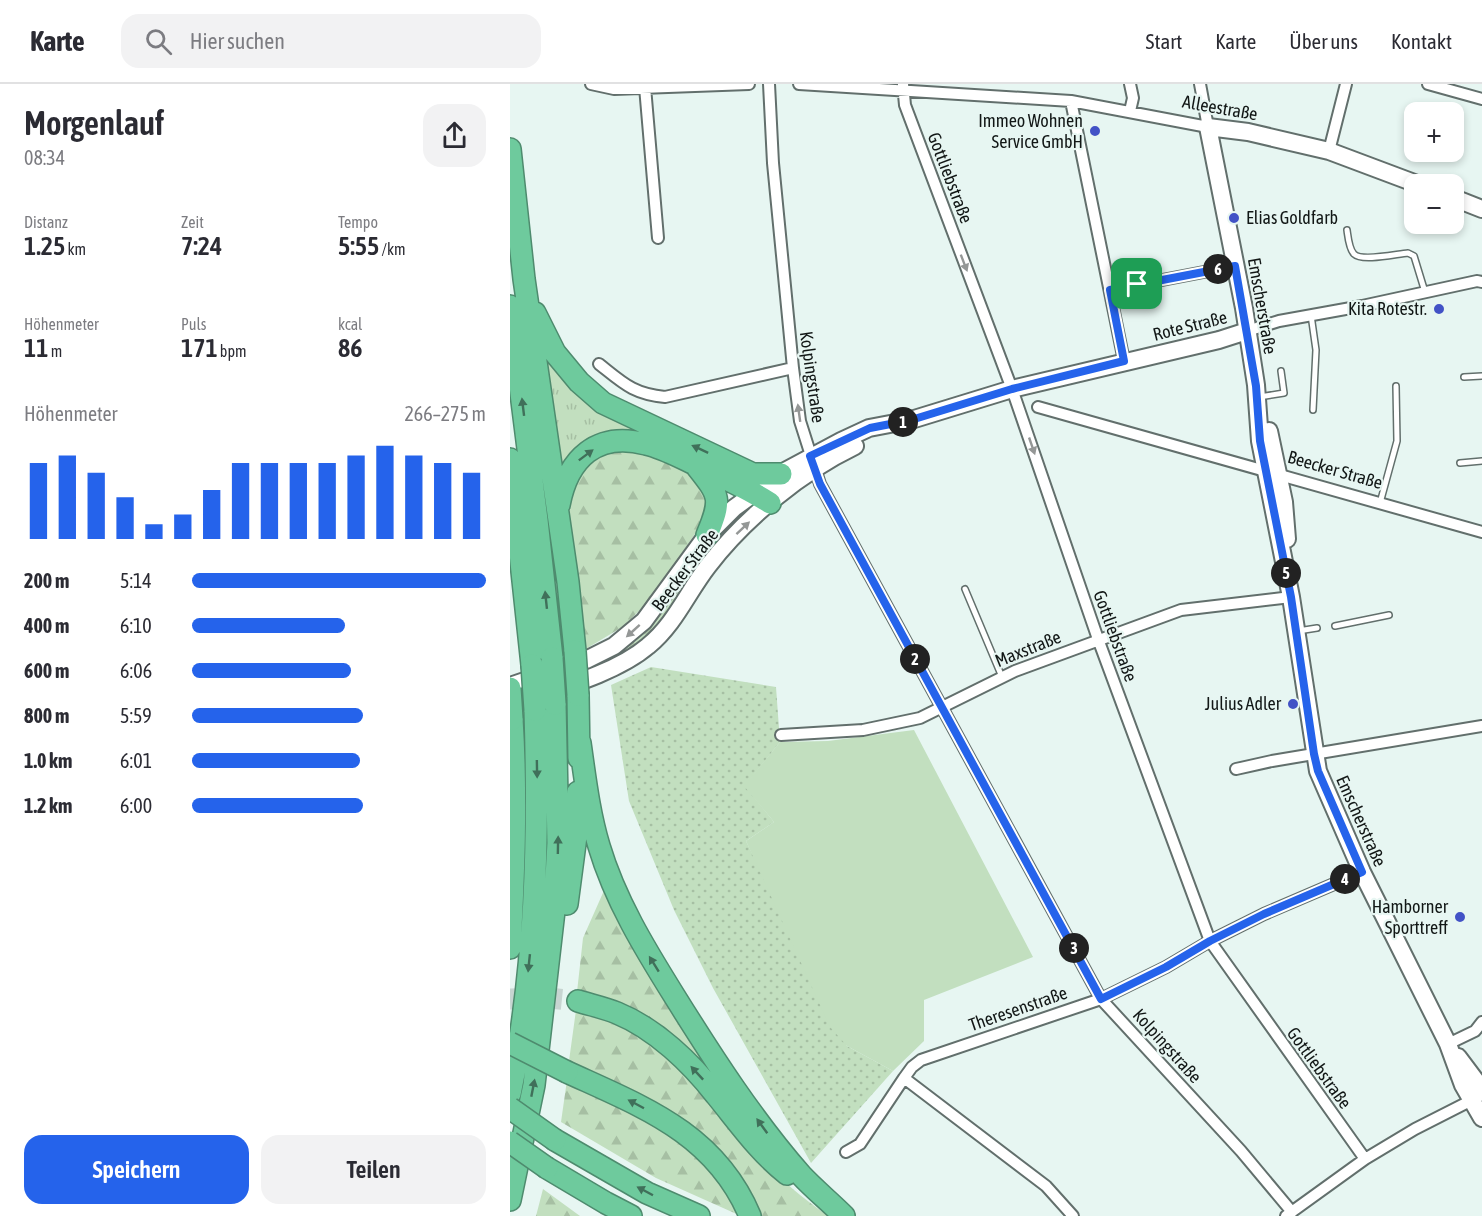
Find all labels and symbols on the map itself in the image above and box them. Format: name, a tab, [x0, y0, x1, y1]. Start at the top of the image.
street label: Alleestraße	[1181, 91, 1259, 124]
place label: Immeo Wohnen Service GmbH	[978, 110, 1083, 152]
marker: Immeo Wohnen Service GmbH	[1088, 124, 1102, 138]
street label: Gottliebstraße	[924, 129, 977, 226]
place label: Elias Goldfarb	[1246, 207, 1338, 228]
marker: Elias Goldfarb	[1227, 211, 1241, 225]
one-way arrow	[960, 254, 970, 272]
pin: 6	[1203, 254, 1233, 284]
street label: Emscherstraße	[1244, 256, 1281, 356]
pin	[1111, 258, 1162, 309]
place label: Kita Rotestr.	[1348, 298, 1427, 319]
marker: Kita Rotestr.	[1432, 302, 1446, 316]
street label: Rote Straße	[1151, 306, 1229, 345]
street label: Kolpingstraße	[796, 330, 829, 424]
one-way arrow	[518, 397, 527, 416]
one-way arrow	[794, 403, 803, 422]
pin: 1	[888, 407, 918, 437]
one-way arrow	[1027, 437, 1037, 455]
one-way arrow	[690, 444, 708, 454]
street label: Beecker Straße	[1285, 446, 1385, 493]
one-way arrow	[578, 449, 593, 461]
one-way arrow	[735, 522, 750, 535]
street label: Beecker Straße	[647, 524, 722, 615]
pin: 5	[1271, 558, 1301, 588]
street label: Gottliebstraße	[1089, 587, 1142, 684]
one-way arrow	[541, 591, 551, 610]
one-way arrow	[626, 624, 641, 637]
street label: Maxstraße	[992, 626, 1064, 671]
pin: 2	[900, 644, 930, 674]
place label: Julius Adler	[1205, 693, 1282, 714]
marker: Julius Adler	[1286, 697, 1300, 711]
one-way arrow	[532, 759, 541, 778]
street label: Emscherstraße	[1332, 772, 1391, 870]
one-way arrow	[553, 836, 562, 855]
pin: 4	[1330, 864, 1360, 894]
place label: Hamborner Sporttreff	[1372, 896, 1449, 938]
marker: Hamborner Sporttreff	[1453, 910, 1467, 924]
pin: 3	[1059, 933, 1089, 963]
one-way arrow	[524, 954, 534, 973]
one-way arrow	[649, 956, 660, 972]
street label: Theresenstraße	[966, 982, 1070, 1035]
street label: Kolpingstraße	[1129, 1004, 1206, 1087]
street label: Gottliebstraße	[1283, 1023, 1356, 1113]
one-way arrow	[691, 1066, 704, 1081]
one-way arrow	[529, 1079, 538, 1098]
one-way arrow	[627, 1099, 644, 1109]
one-way arrow	[756, 1119, 768, 1135]
one-way arrow	[637, 1187, 654, 1196]

